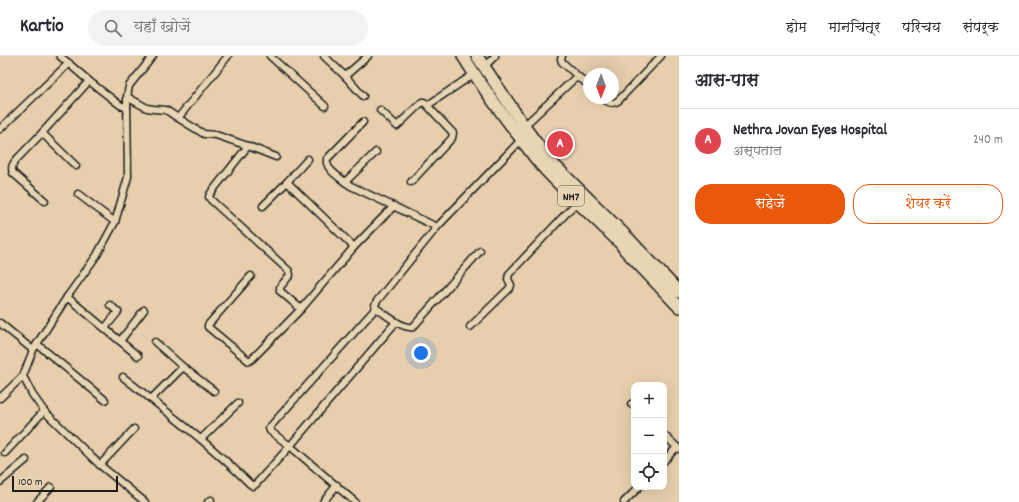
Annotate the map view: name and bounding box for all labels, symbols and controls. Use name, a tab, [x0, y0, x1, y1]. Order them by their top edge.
search box	[88, 10, 368, 46]
text: Kartio	[20, 14, 64, 41]
icon: search	[102, 17, 124, 39]
text: यहाँ खोजें	[134, 17, 190, 39]
text: होम	[786, 18, 807, 38]
text: मानचित्र	[829, 18, 880, 38]
text: परिचय	[902, 18, 941, 38]
text: संपर्क	[963, 18, 999, 38]
north arrow	[583, 68, 619, 104]
text: आस-पास	[695, 70, 759, 94]
text: Nethra Jovan Eyes Hospital	[733, 120, 887, 142]
pin: A	[547, 129, 573, 159]
text: A	[704, 131, 712, 150]
text: 240 m	[973, 131, 1003, 150]
text: अस्पताल	[733, 142, 782, 161]
button: सहेजें	[695, 184, 845, 224]
button: शेयर करें	[853, 184, 1003, 224]
road number: NH7	[558, 186, 584, 206]
your location	[411, 343, 431, 363]
map controls	[631, 382, 667, 490]
button: +	[631, 382, 667, 418]
button: −	[631, 418, 667, 454]
button: locate	[631, 454, 667, 490]
scale bar	[12, 474, 118, 493]
text: 100 m	[18, 475, 42, 491]

